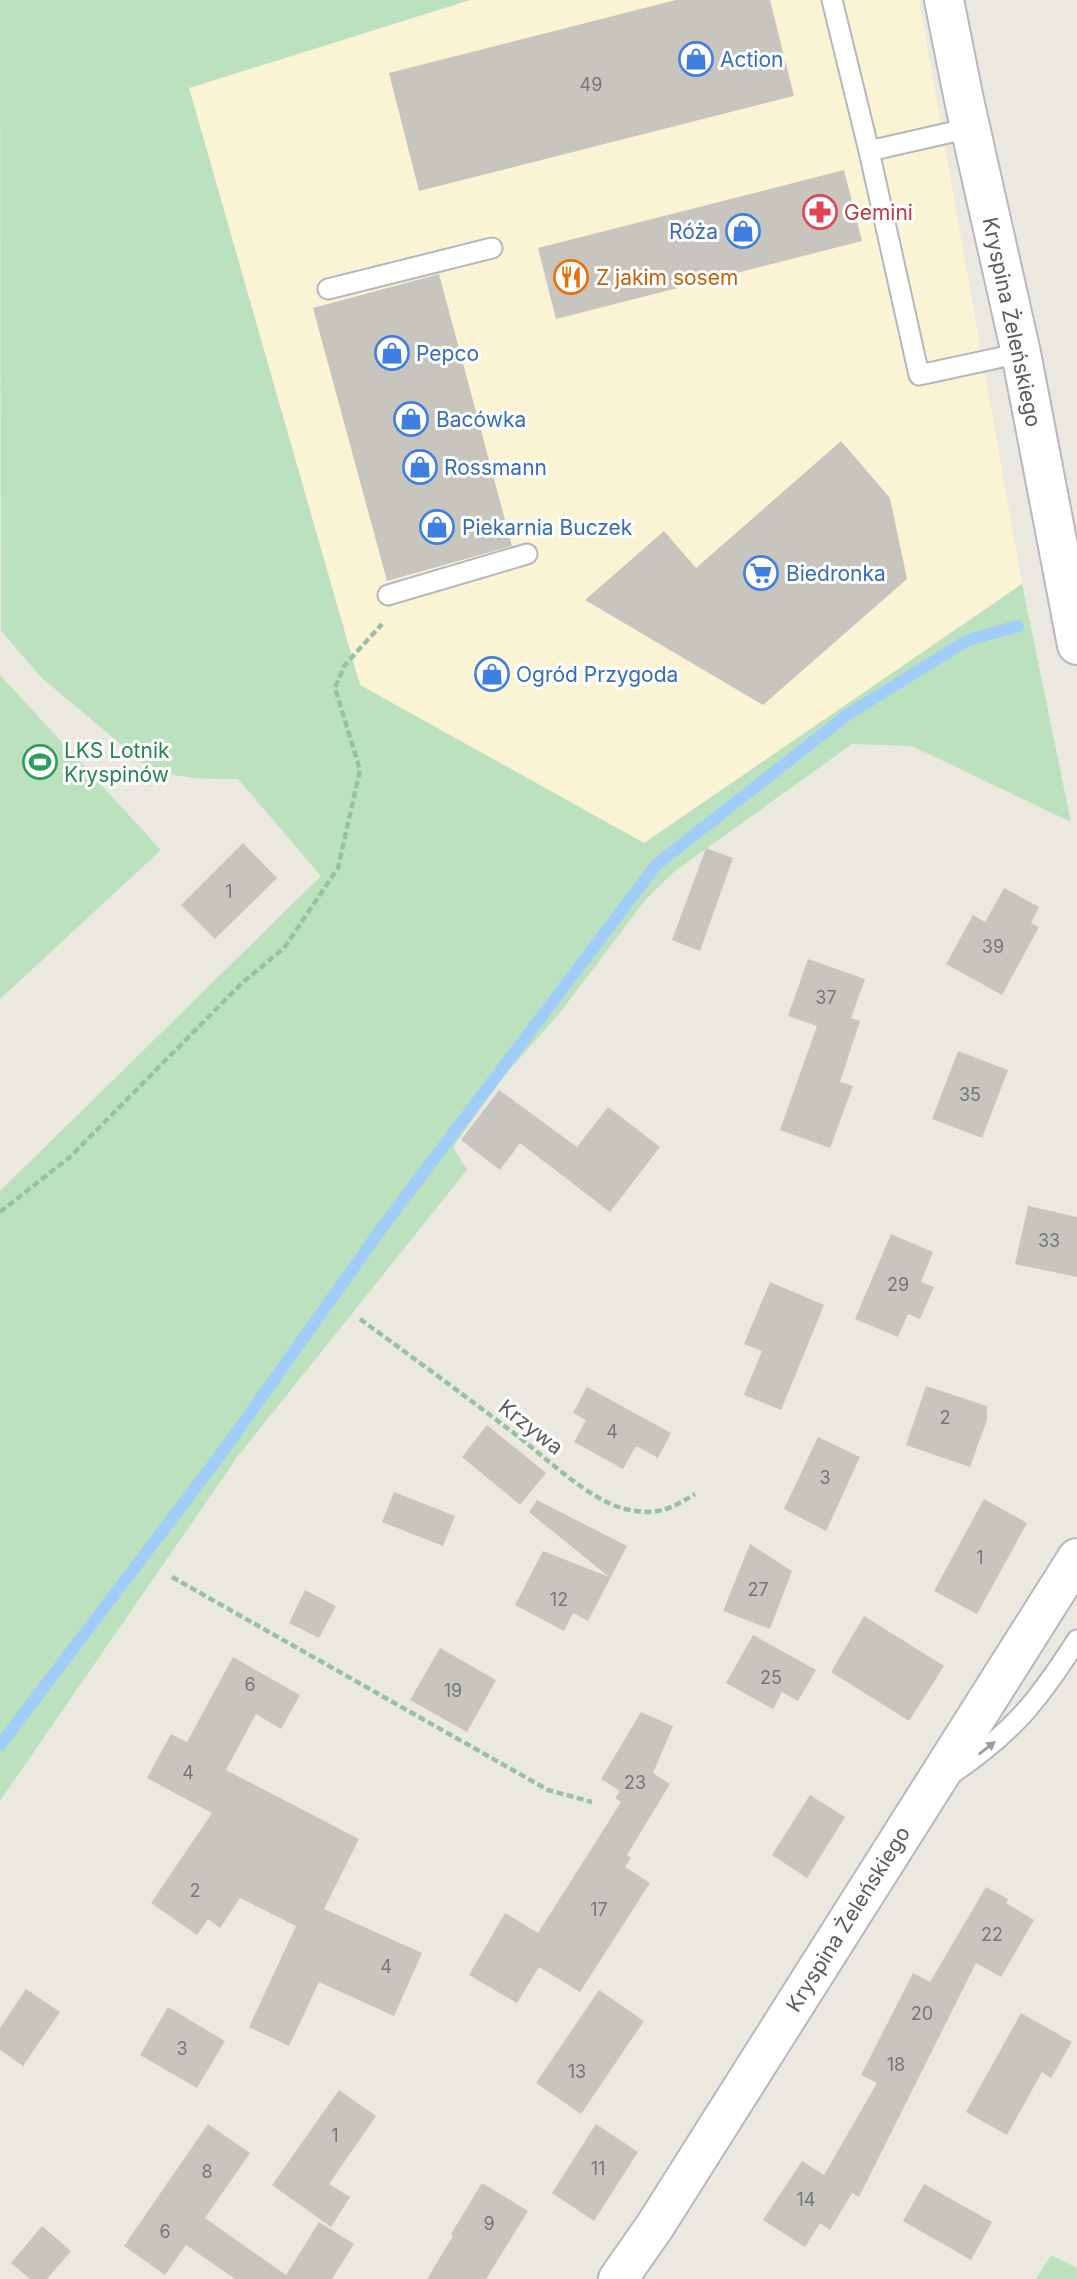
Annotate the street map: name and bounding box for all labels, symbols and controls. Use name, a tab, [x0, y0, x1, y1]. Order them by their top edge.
shop icon: Action	[677, 40, 715, 78]
place label: Action	[720, 47, 783, 72]
house number: 49	[580, 74, 602, 95]
pharmacy icon: Gemini	[801, 193, 839, 231]
place label: Gemini	[844, 200, 913, 225]
shop icon: Róża	[724, 212, 762, 250]
street label: Kryspina Żeleńskiego	[978, 215, 1047, 429]
place label: Róża	[669, 219, 718, 244]
restaurant icon: Z jakim sosem	[552, 258, 590, 296]
place label: Z jakim sosem	[596, 265, 738, 290]
shop icon: Pepco	[373, 334, 411, 372]
place label: Pepco	[416, 341, 479, 366]
shop icon: Bacówka	[392, 400, 430, 438]
place label: Bacówka	[436, 407, 526, 432]
shop icon: Rossmann	[401, 448, 439, 486]
place label: Rossmann	[444, 455, 547, 480]
shop icon: Piekarnia Buczek	[418, 508, 456, 546]
place label: Piekarnia Buczek	[462, 515, 633, 540]
supermarket icon: Biedronka	[742, 554, 780, 592]
place label: Biedronka	[786, 561, 886, 586]
shop icon: Ogród Przygoda	[473, 655, 511, 693]
place label: Ogród Przygoda	[516, 662, 678, 687]
place label: LKS Lotnik Kryspinów	[64, 738, 170, 787]
sports icon: LKS Lotnik Kryspinów	[21, 743, 59, 781]
house number: 1	[225, 881, 233, 902]
house number: 39	[982, 936, 1004, 957]
house number: 37	[815, 987, 837, 1008]
house number: 35	[959, 1084, 981, 1105]
house number: 33	[1038, 1230, 1060, 1251]
house number: 29	[887, 1274, 909, 1295]
street label: Krzywa	[494, 1394, 568, 1460]
house number: 2	[940, 1407, 950, 1428]
house number: 4	[606, 1421, 618, 1442]
house number: 3	[819, 1467, 831, 1488]
house number: 1	[976, 1547, 984, 1568]
house number: 27	[747, 1579, 769, 1600]
house number: 12	[550, 1589, 568, 1610]
house number: 25	[760, 1667, 782, 1688]
house number: 6	[244, 1674, 256, 1695]
house number: 19	[444, 1680, 462, 1701]
one-way arrow	[979, 1741, 996, 1756]
house number: 4	[182, 1762, 194, 1783]
house number: 23	[624, 1772, 646, 1793]
street label: Kryspina Żeleńskiego	[780, 1821, 915, 2016]
house number: 2	[190, 1880, 200, 1901]
house number: 17	[590, 1899, 608, 1920]
house number: 22	[981, 1924, 1003, 1945]
house number: 4	[380, 1956, 392, 1977]
house number: 20	[911, 2003, 933, 2024]
house number: 3	[176, 2038, 188, 2059]
house number: 18	[887, 2054, 905, 2075]
house number: 13	[568, 2061, 586, 2082]
house number: 1	[331, 2125, 339, 2146]
house number: 11	[591, 2158, 605, 2179]
house number: 8	[201, 2161, 213, 2182]
house number: 14	[797, 2189, 815, 2210]
house number: 9	[483, 2213, 495, 2234]
house number: 6	[159, 2221, 171, 2242]

